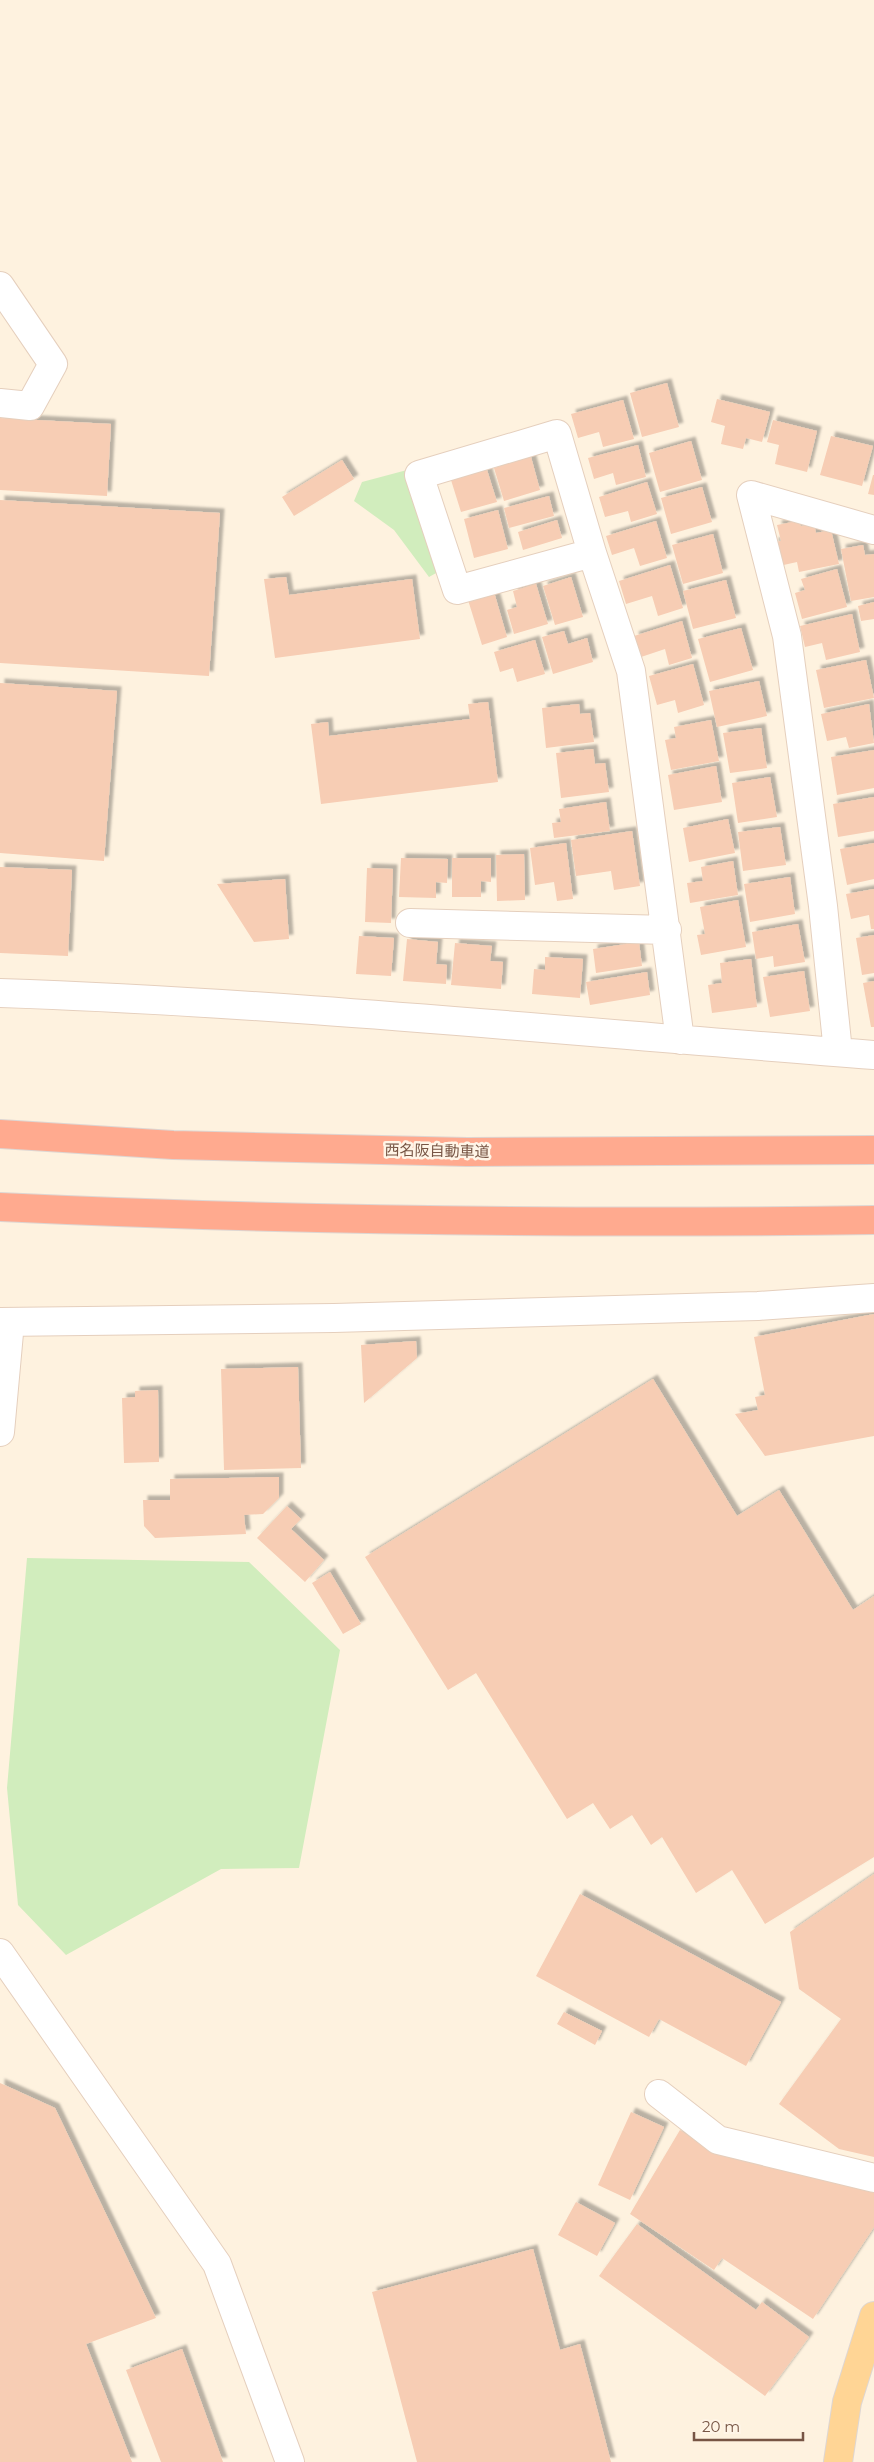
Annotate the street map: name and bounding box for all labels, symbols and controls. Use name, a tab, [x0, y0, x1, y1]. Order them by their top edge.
street label: 西名阪自動車道	[384, 1140, 490, 1161]
scale bar	[694, 2410, 803, 2442]
text: 20 m	[702, 2417, 740, 2436]

